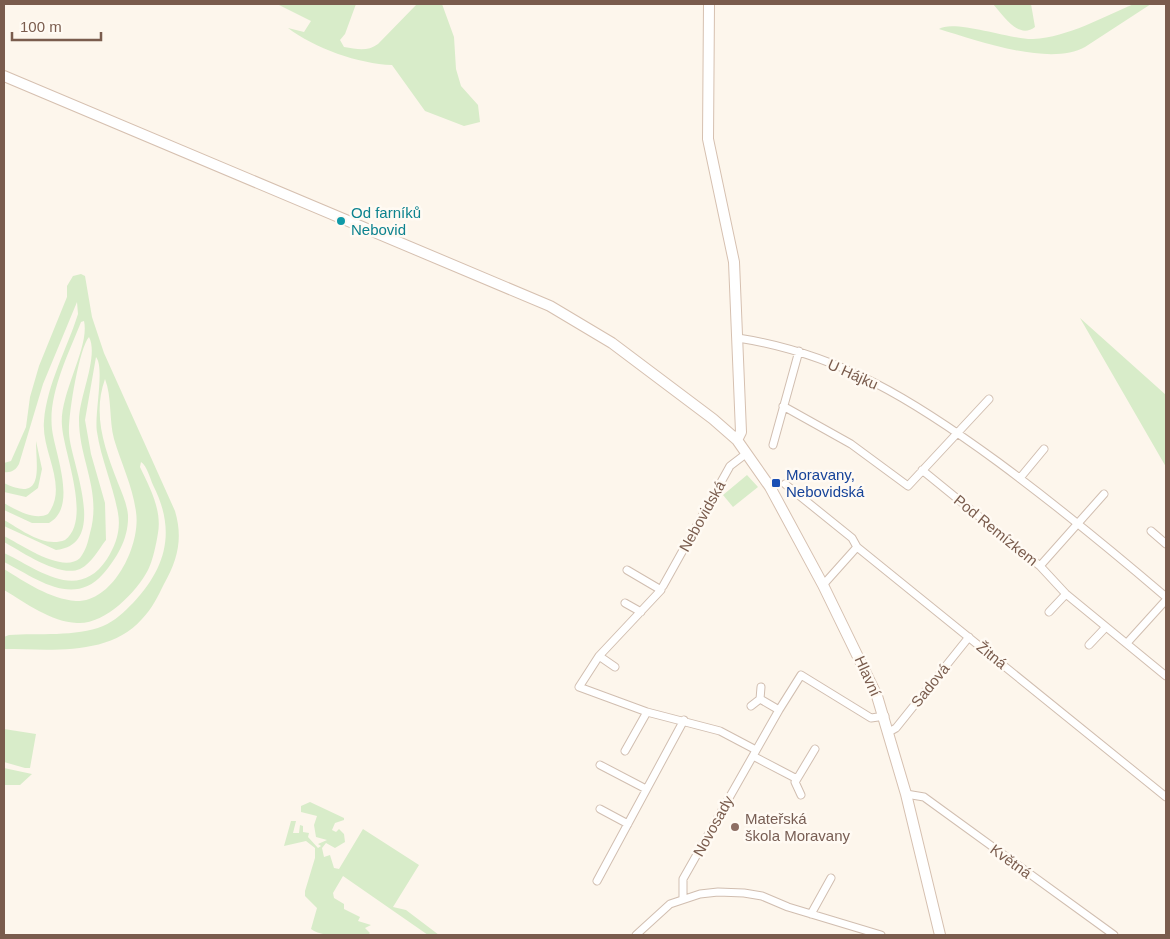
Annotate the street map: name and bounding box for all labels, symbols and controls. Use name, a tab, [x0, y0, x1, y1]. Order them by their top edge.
scale bar	[12, 10, 101, 42]
text: 100 m	[20, 18, 62, 35]
place label: Od farníků Nebovid	[351, 204, 421, 238]
marker: Od farníků Nebovid	[335, 215, 347, 227]
street label: U Hájku	[825, 355, 881, 393]
place label: Moravany, Nebovidská	[786, 466, 865, 500]
street label: Nebovidská	[676, 477, 729, 554]
marker: Moravany, Nebovidská	[770, 477, 782, 489]
street label: Pod Remízkem	[951, 491, 1041, 569]
street label: Žitná	[974, 638, 1011, 673]
street label: Hlavní	[852, 653, 885, 700]
street label: Sadová	[907, 659, 953, 710]
street label: Novosady	[689, 792, 737, 859]
place label: Mateřská škola Moravany	[745, 810, 851, 844]
marker: Mateřská škola Moravany	[729, 821, 741, 833]
street label: Květná	[987, 840, 1035, 882]

